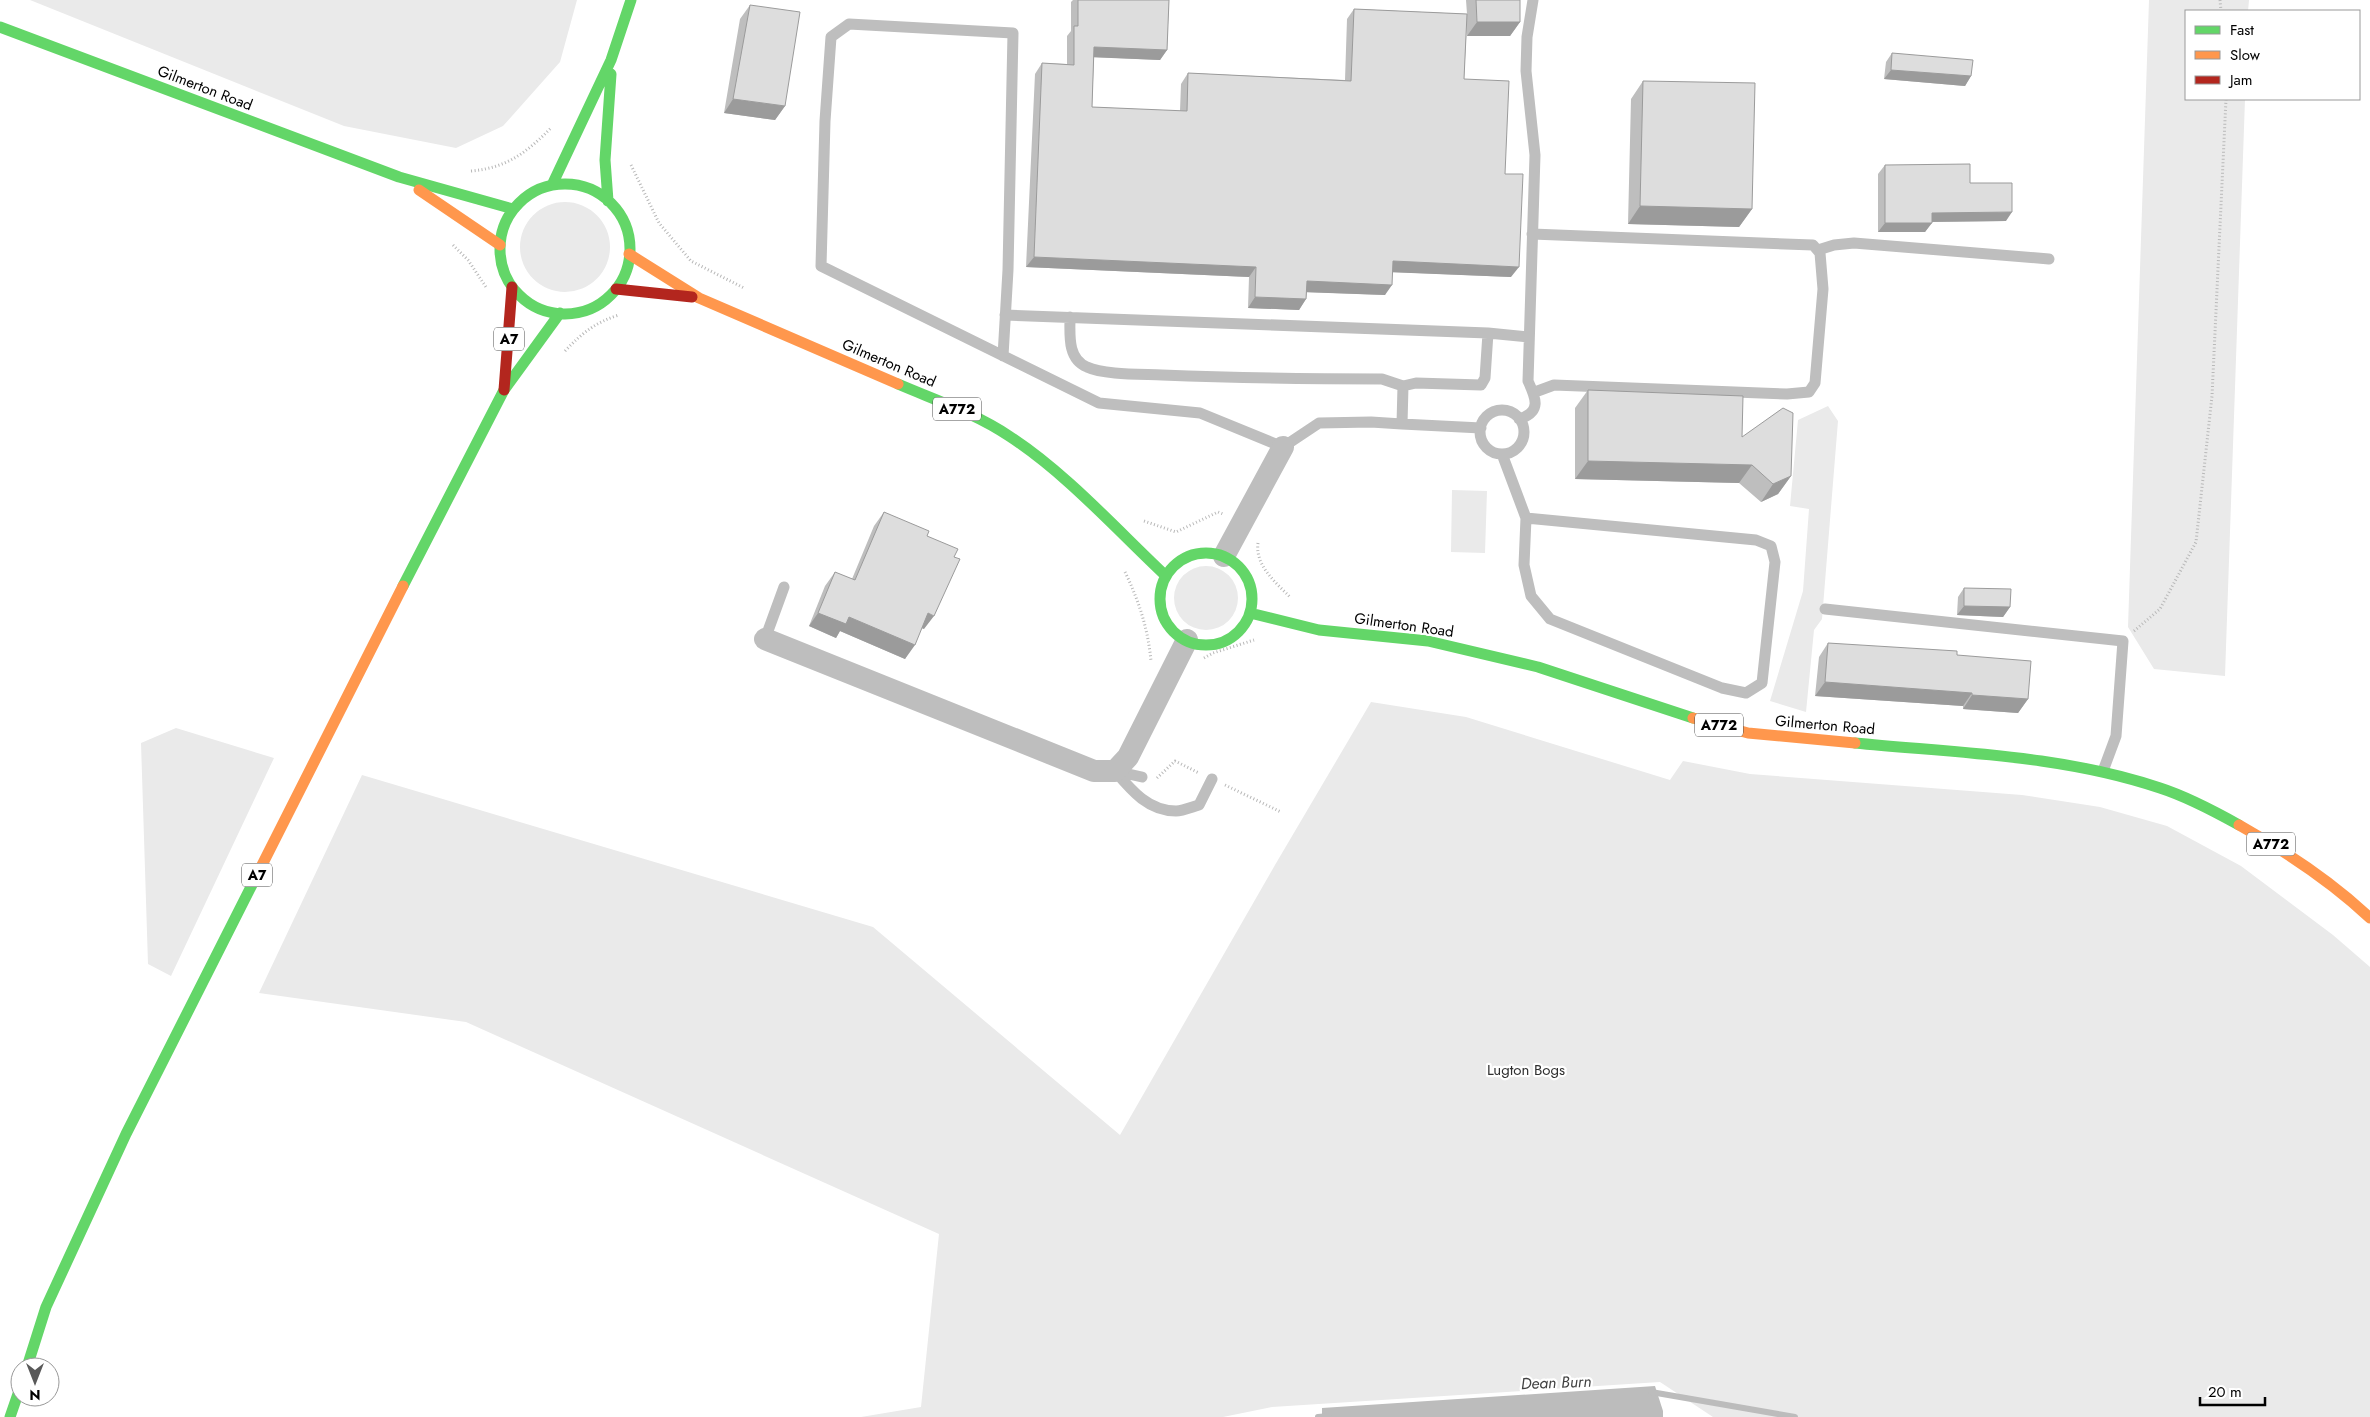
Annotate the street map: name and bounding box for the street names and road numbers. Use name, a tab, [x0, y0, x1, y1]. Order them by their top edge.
street label: Gilmerton Road	[154, 60, 256, 116]
road number: A7	[494, 328, 524, 350]
street label: Gilmerton Road	[839, 333, 939, 393]
road number: A772	[933, 398, 981, 420]
street label: Gilmerton Road	[1353, 607, 1455, 643]
street label: Gilmerton Road	[1774, 710, 1876, 740]
road number: A772	[1695, 714, 1743, 736]
road number: A772	[2247, 832, 2295, 856]
road number: A7	[242, 864, 272, 886]

